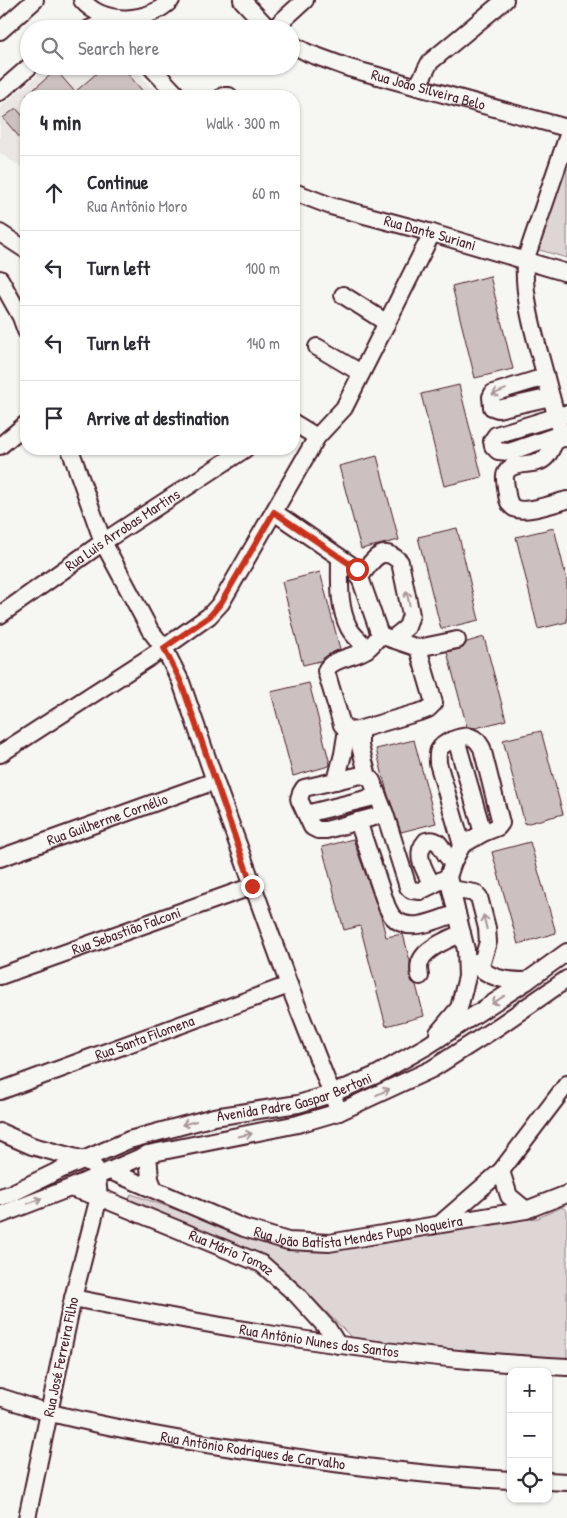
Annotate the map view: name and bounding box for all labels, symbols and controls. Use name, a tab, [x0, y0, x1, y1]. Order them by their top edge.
search box	[20, 20, 300, 75]
icon: search	[38, 34, 66, 62]
text: Search here	[78, 35, 159, 61]
street label: Rua João Silveira Belo	[369, 64, 488, 115]
text: 4 min	[40, 108, 81, 137]
text: Walk · 300 m	[206, 112, 280, 134]
text: Continue	[87, 169, 148, 195]
icon: ahead	[40, 179, 68, 207]
text: 60 m	[252, 182, 280, 204]
text: Rua Antônio Moro	[87, 195, 187, 217]
street label: Rua Dante Suriani	[382, 210, 479, 255]
icon: left	[40, 254, 68, 282]
text: Turn left	[87, 255, 150, 281]
text: 100 m	[245, 257, 280, 279]
icon: left	[40, 329, 68, 357]
text: Turn left	[87, 330, 150, 356]
text: 140 m	[246, 332, 280, 354]
one-way arrow	[492, 388, 507, 397]
icon: arrive	[40, 404, 68, 432]
text: Arrive at destination	[87, 405, 229, 431]
street label: Rua Luis Arrobas Martins	[60, 483, 184, 576]
route start	[346, 558, 369, 581]
one-way arrow	[402, 591, 412, 607]
street label: Rua Guilherme Cornélio	[44, 788, 170, 850]
route end	[241, 875, 264, 898]
street label: Rua Sebastião Falconi	[69, 902, 183, 960]
one-way arrow	[480, 914, 489, 930]
one-way arrow	[491, 995, 505, 1005]
street label: Rua Santa Filomena	[92, 1010, 197, 1065]
street label: Avenida Padre Gaspar Bertoni	[215, 1067, 375, 1126]
one-way arrow	[375, 1086, 390, 1096]
one-way arrow	[182, 1119, 198, 1129]
one-way arrow	[236, 1129, 252, 1139]
one-way arrow	[27, 1196, 42, 1206]
street label: Rua João Batista Mendes Pupo Nogueira	[251, 1210, 464, 1253]
street label: Rua Mário Tomaz	[186, 1224, 279, 1281]
street label: Rua José Ferreira Filho	[38, 1295, 83, 1419]
street label: Rua Antônio Nunes dos Santos	[238, 1318, 400, 1363]
map controls	[507, 1368, 552, 1503]
button: +	[507, 1368, 552, 1413]
button: −	[507, 1413, 552, 1458]
street label: Rua Antônio Rodrigues de Carvalho	[159, 1425, 347, 1474]
button: locate	[507, 1458, 552, 1503]

